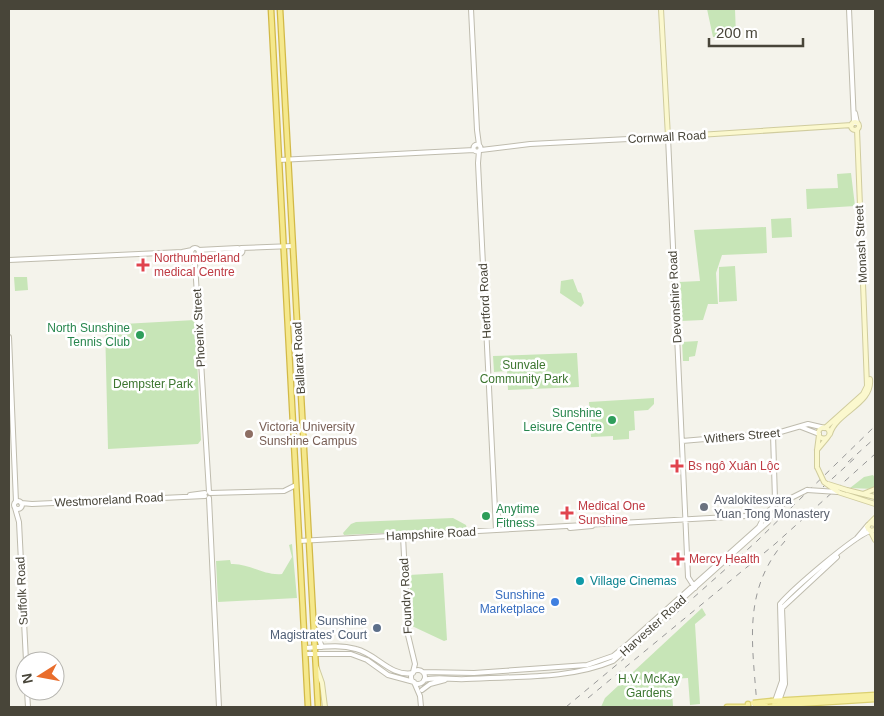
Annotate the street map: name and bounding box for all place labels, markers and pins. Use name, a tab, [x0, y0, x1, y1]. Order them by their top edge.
place label: Northumberland medical Centre	[154, 251, 240, 279]
marker: Northumberland medical Centre	[136, 258, 150, 272]
place label: North Sunshine Tennis Club	[47, 321, 130, 349]
marker: North Sunshine Tennis Club	[134, 329, 146, 341]
place label: Sunshine Leisure Centre	[523, 406, 602, 434]
marker: Sunshine Leisure Centre	[606, 414, 618, 426]
place label: Victoria University Sunshine Campus	[259, 420, 357, 448]
marker: Victoria University Sunshine Campus	[243, 428, 255, 440]
marker: Bs ngô Xuân Lộc	[670, 459, 684, 473]
place label: Bs ngô Xuân Lộc	[688, 459, 779, 473]
place label: Avalokitesvara Yuan Tong Monastery	[714, 493, 830, 521]
place label: Medical One Sunshine	[578, 499, 646, 527]
marker: Avalokitesvara Yuan Tong Monastery	[698, 501, 710, 513]
place label: Anytime Fitness	[496, 502, 540, 530]
marker: Medical One Sunshine	[560, 506, 574, 520]
marker: Anytime Fitness	[480, 510, 492, 522]
marker: Mercy Health	[671, 552, 685, 566]
place label: Mercy Health	[689, 552, 760, 566]
place label: Village Cinemas	[590, 574, 677, 588]
marker: Village Cinemas	[574, 575, 586, 587]
place label: Sunshine Marketplace	[480, 588, 545, 616]
marker: Sunshine Marketplace	[549, 596, 561, 608]
place label: Sunshine Magistrates' Court	[270, 614, 368, 642]
marker: Sunshine Magistrates' Court	[371, 622, 383, 634]

